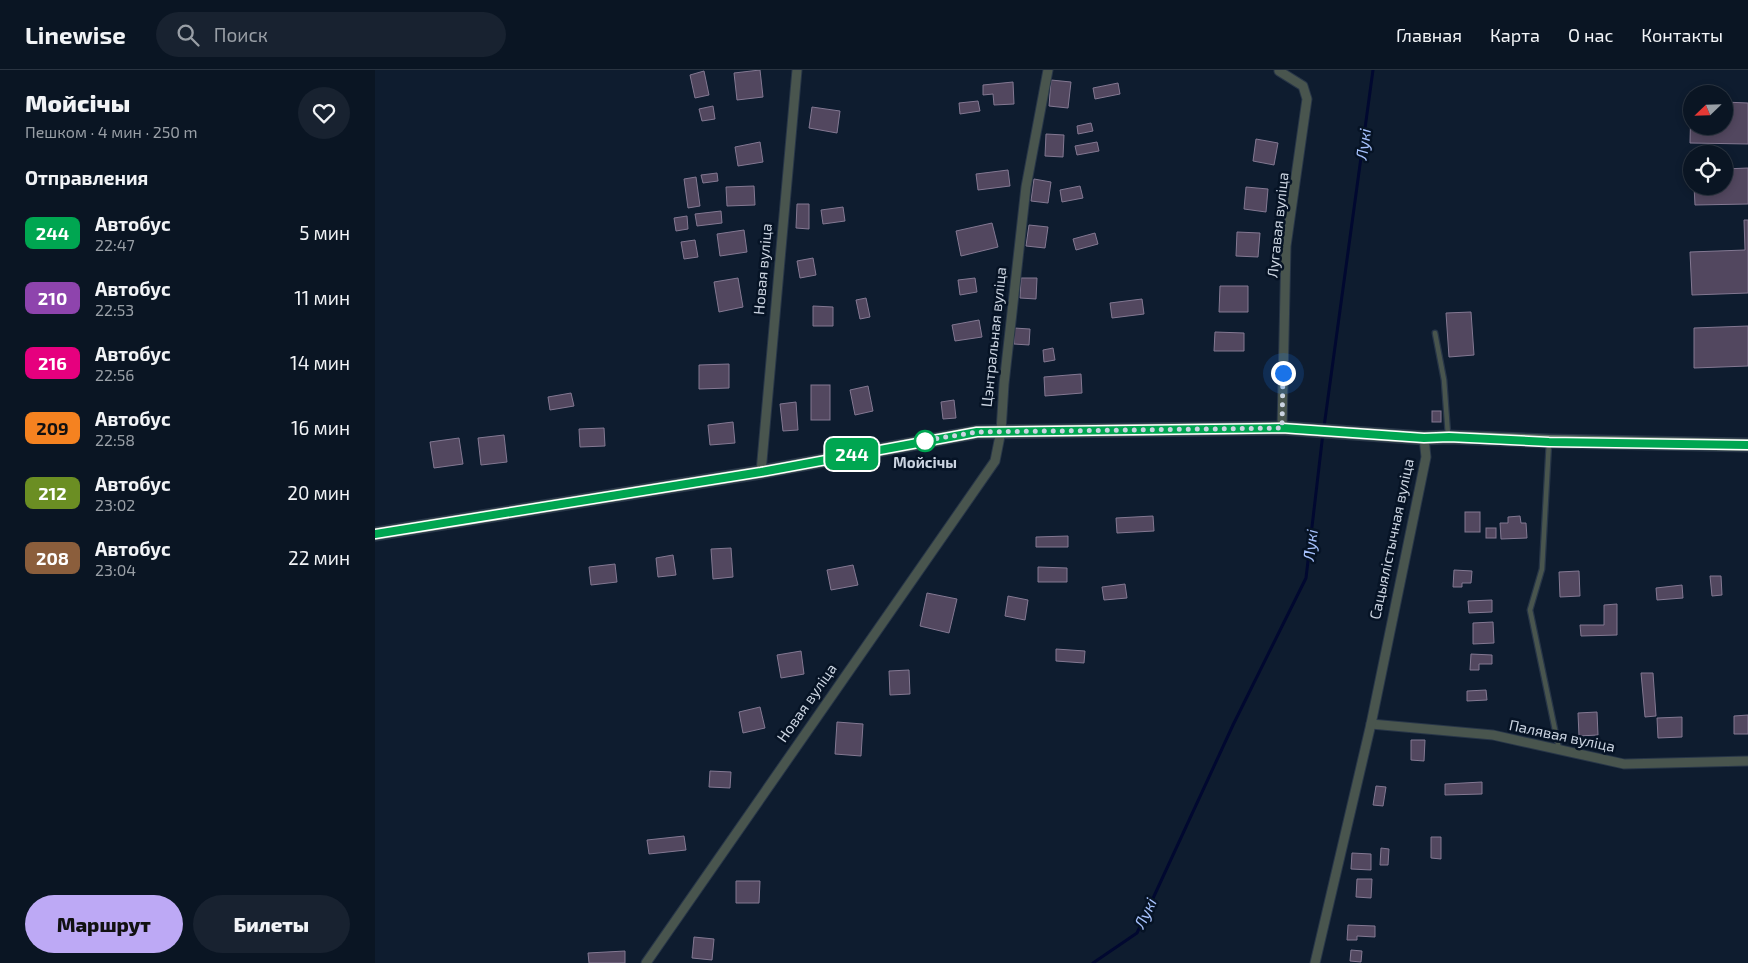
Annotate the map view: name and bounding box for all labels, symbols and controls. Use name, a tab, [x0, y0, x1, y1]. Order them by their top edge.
search box	[156, 12, 506, 57]
text: Linewise	[25, 20, 126, 49]
icon: search	[174, 21, 202, 49]
text: Поиск	[214, 23, 268, 46]
text: Главная	[1396, 24, 1462, 46]
text: Карта	[1490, 24, 1540, 46]
text: О нас	[1568, 24, 1613, 46]
text: Контакты	[1641, 24, 1723, 46]
north arrow	[1683, 85, 1733, 135]
map controls	[1683, 85, 1733, 195]
button: heart	[298, 87, 350, 139]
text: Мойсічы	[25, 88, 130, 117]
text: Пешком · 4 мин · 250 m	[25, 122, 198, 141]
water label: Лукі	[1351, 127, 1374, 162]
button: locate	[1683, 145, 1733, 195]
text: Отправления	[25, 166, 148, 189]
street label: Лугавая вуліца	[1263, 171, 1292, 279]
text: Автобус	[95, 212, 171, 235]
text: 5 мин	[299, 221, 350, 244]
text: 244	[36, 222, 69, 244]
street label: Новая вуліца	[749, 222, 776, 315]
text: 22:47	[95, 235, 135, 254]
street label: Цэнтральная вуліца	[977, 266, 1010, 408]
text: Автобус	[95, 277, 171, 300]
text: 11 мин	[294, 286, 350, 309]
text: 210	[38, 287, 67, 309]
text: 22:53	[95, 300, 134, 319]
text: Автобус	[95, 342, 171, 365]
text: 14 мин	[290, 351, 350, 374]
text: 216	[38, 352, 67, 374]
your location	[1271, 361, 1296, 386]
text: 22:56	[95, 365, 135, 384]
text: Автобус	[95, 407, 171, 430]
text: 16 мин	[291, 416, 350, 439]
text: 209	[36, 417, 69, 439]
text: 22:58	[95, 430, 135, 449]
marker: Мойсічы	[914, 430, 936, 452]
line badge: 244	[823, 438, 881, 470]
text: 244	[835, 443, 869, 465]
place label: Мойсічы	[893, 453, 957, 471]
street label: Сацыялістычная вуліца	[1365, 457, 1418, 621]
text: Автобус	[95, 472, 171, 495]
text: 20 мин	[287, 481, 350, 504]
text: 212	[38, 482, 67, 504]
text: 23:02	[95, 495, 135, 514]
water label: Лукі	[1298, 528, 1321, 563]
text: Автобус	[95, 537, 171, 560]
text: 22 мин	[288, 546, 350, 569]
text: 208	[36, 547, 69, 569]
text: 23:04	[95, 560, 136, 579]
street label: Новая вуліца	[772, 660, 841, 746]
street label: Палявая вуліца	[1507, 715, 1617, 756]
water label: Лукі	[1129, 894, 1160, 932]
button: Маршрут	[25, 895, 183, 953]
button: Билеты	[193, 895, 350, 953]

